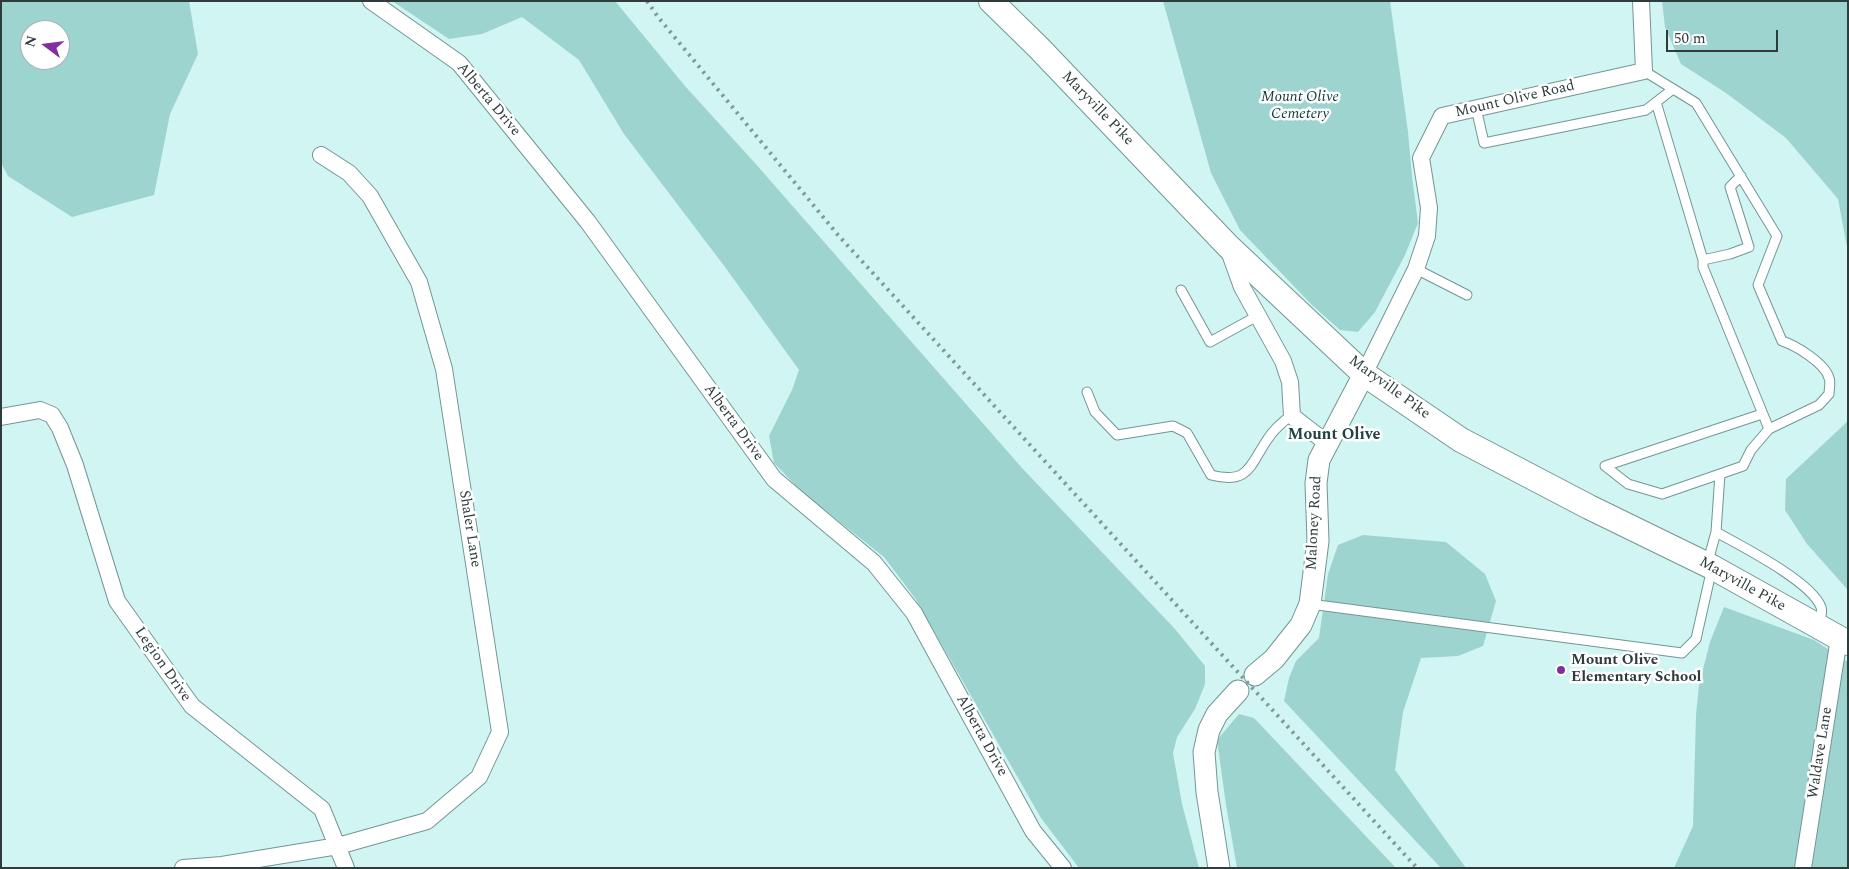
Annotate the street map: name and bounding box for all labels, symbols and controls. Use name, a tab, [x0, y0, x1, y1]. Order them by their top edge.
north arrow	[20, 20, 70, 70]
scale bar	[1669, 20, 1782, 52]
text: 50 m	[1674, 27, 1706, 50]
text: N	[19, 33, 43, 49]
street label: Alberta Drive	[452, 60, 524, 140]
street label: Maryville Pike	[1057, 68, 1137, 150]
street label: Mount Olive Road	[1454, 78, 1576, 122]
park label: Mount Olive Cemetery	[1261, 89, 1339, 124]
street label: Maryville Pike	[1345, 352, 1433, 424]
street label: Alberta Drive	[699, 381, 767, 465]
district label: Mount Olive	[1288, 426, 1380, 446]
street label: Maloney Road	[1304, 475, 1326, 571]
street label: Shaler Lane	[454, 489, 484, 569]
street label: Maryville Pike	[1696, 554, 1788, 616]
street label: Legion Drive	[130, 624, 194, 706]
place label: Mount Olive Elementary School	[1571, 652, 1701, 687]
marker: Mount Olive Elementary School	[1555, 664, 1567, 676]
street label: Alberta Drive	[951, 692, 1011, 780]
street label: Waldave Lane	[1805, 706, 1837, 800]

